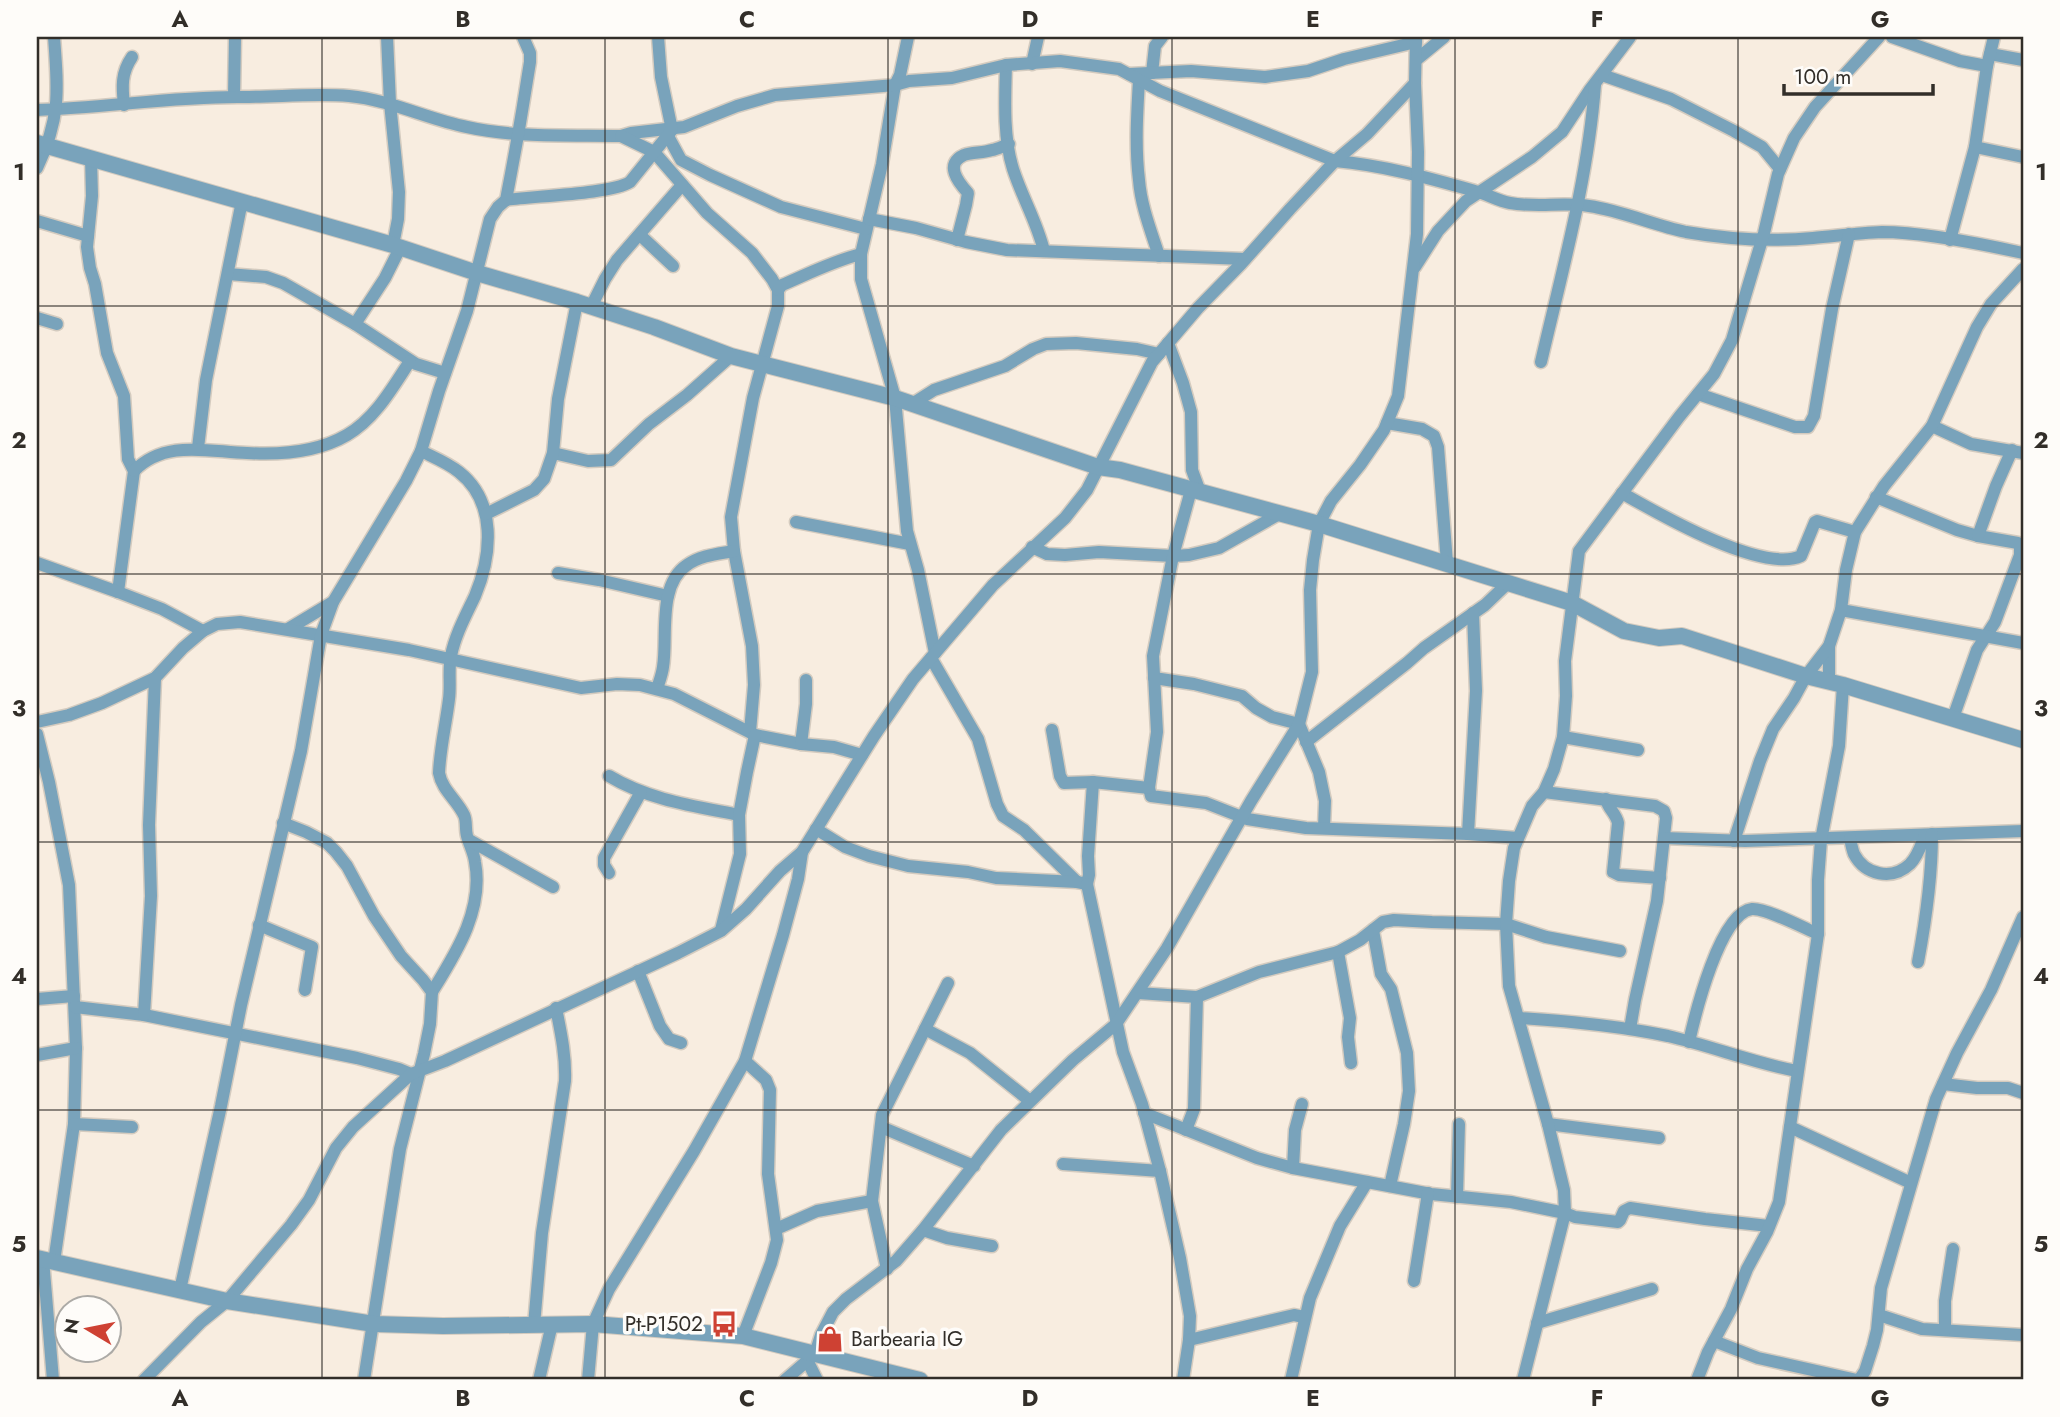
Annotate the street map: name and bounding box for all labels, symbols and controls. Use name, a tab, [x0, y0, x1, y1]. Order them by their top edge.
text: A	[171, 2, 189, 36]
text: B	[455, 2, 471, 36]
text: C	[739, 2, 755, 36]
text: D	[1022, 2, 1039, 36]
text: E	[1306, 2, 1320, 36]
text: F	[1591, 2, 1603, 36]
text: G	[1871, 2, 1889, 36]
scale bar	[1784, 52, 1932, 96]
text: 100 m	[1794, 62, 1851, 92]
text: 1	[13, 155, 25, 189]
text: 1	[2035, 155, 2047, 189]
text: 2	[11, 423, 27, 457]
text: 2	[2033, 423, 2049, 457]
text: 3	[12, 691, 26, 725]
text: 3	[2034, 691, 2048, 725]
text: 4	[11, 959, 27, 993]
text: 4	[2033, 959, 2049, 993]
text: 5	[12, 1227, 26, 1261]
text: 5	[2034, 1227, 2048, 1261]
north arrow	[52, 1294, 122, 1364]
place label: Pt-P1502	[625, 1309, 703, 1339]
bus stop icon: Pt-P1502	[709, 1309, 739, 1339]
text: N	[57, 1316, 86, 1336]
shop icon: Barbearia IG	[815, 1324, 845, 1354]
place label: Barbearia IG	[851, 1324, 963, 1354]
text: A	[171, 1381, 189, 1415]
text: B	[455, 1381, 471, 1415]
text: C	[739, 1381, 755, 1415]
text: D	[1022, 1381, 1039, 1415]
text: E	[1306, 1381, 1320, 1415]
text: F	[1591, 1381, 1603, 1415]
text: G	[1871, 1381, 1889, 1415]

